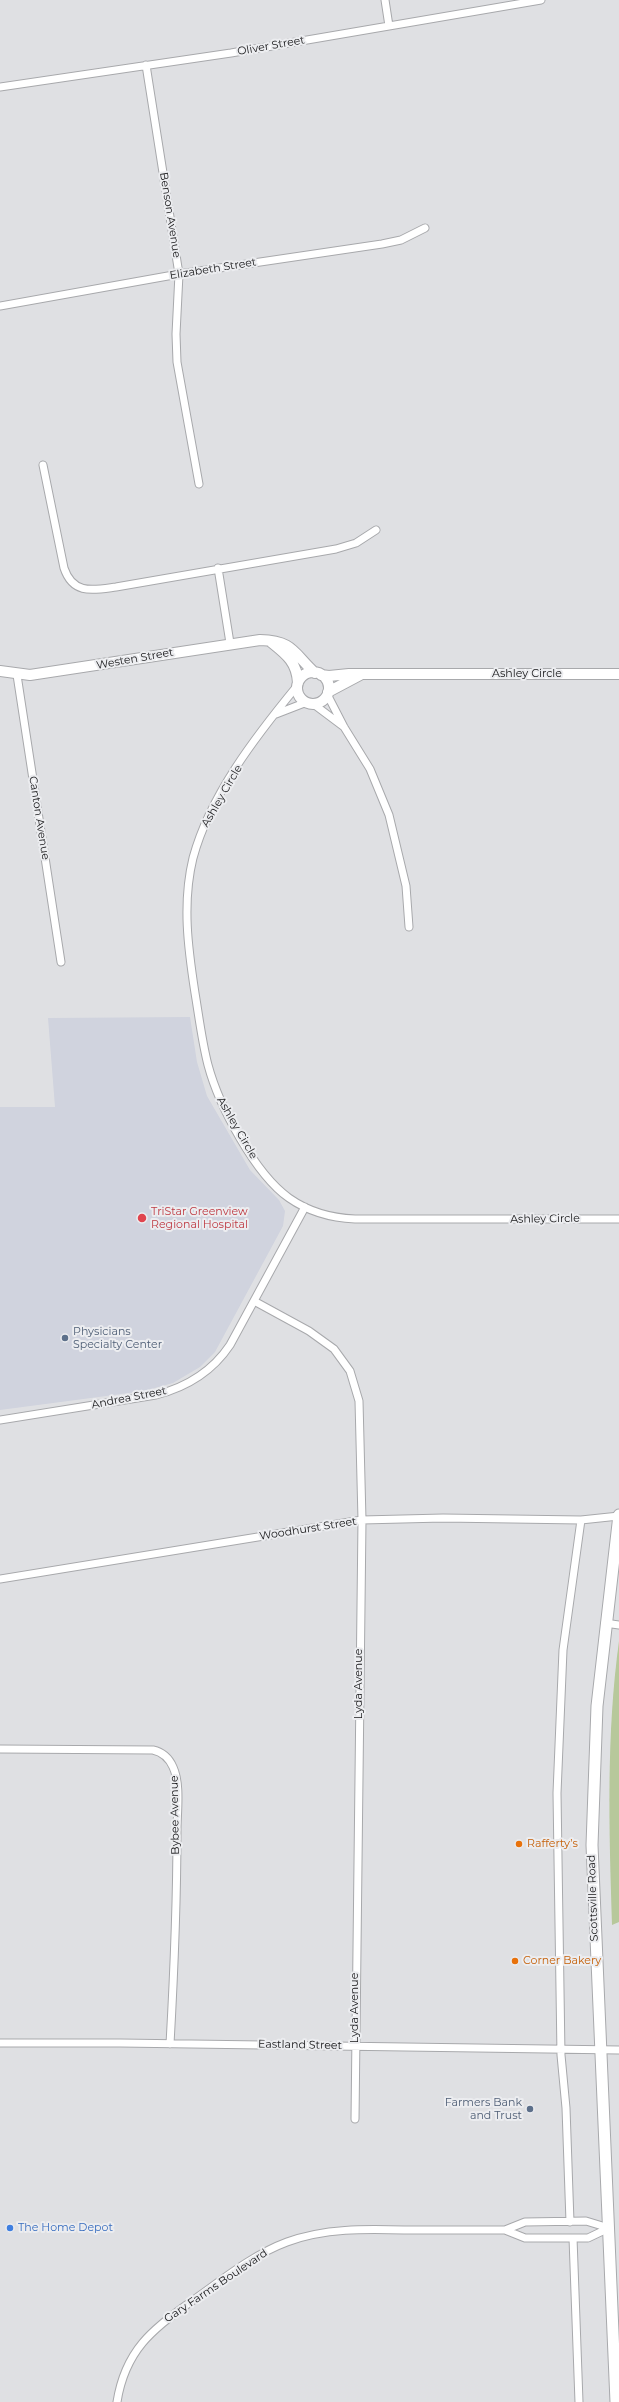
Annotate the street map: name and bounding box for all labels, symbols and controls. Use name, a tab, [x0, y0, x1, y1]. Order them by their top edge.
street label: Oliver Street	[236, 34, 306, 58]
street label: Benson Avenue	[157, 171, 183, 259]
street label: Elizabeth Street	[169, 256, 257, 282]
street label: Westen Street	[95, 646, 175, 672]
street label: Ashley Circle	[492, 667, 562, 681]
street label: Ashley Circle	[199, 762, 245, 830]
street label: Canton Avenue	[26, 775, 52, 861]
street label: Ashley Circle	[214, 1094, 260, 1162]
place label: TriStar Greenview Regional Hospital	[151, 1205, 248, 1231]
marker: TriStar Greenview Regional Hospital	[136, 1212, 148, 1224]
street label: Ashley Circle	[510, 1212, 580, 1226]
place label: Physicians Specialty Center	[73, 1325, 162, 1351]
marker: Physicians Specialty Center	[60, 1333, 70, 1343]
street label: Andrea Street	[90, 1384, 168, 1412]
street label: Woodhurst Street	[259, 1515, 357, 1543]
street label: Lyda Avenue	[352, 1649, 366, 1719]
street label: Bybee Avenue	[168, 1775, 182, 1855]
place label: Rafferty’s	[527, 1837, 578, 1851]
marker: Rafferty’s	[514, 1839, 524, 1849]
street label: Scottsville Road	[585, 1854, 601, 1942]
place label: Corner Bakery	[523, 1954, 601, 1968]
marker: Corner Bakery	[510, 1956, 520, 1966]
street label: Lyda Avenue	[348, 1973, 362, 2043]
street label: Eastland Street	[258, 2038, 342, 2052]
place label: Farmers Bank and Trust	[445, 2096, 522, 2122]
marker: Farmers Bank and Trust	[525, 2104, 535, 2114]
place label: The Home Depot	[18, 2221, 113, 2235]
marker: The Home Depot	[5, 2223, 15, 2233]
street label: Gary Farms Boulevard	[162, 2247, 270, 2325]

